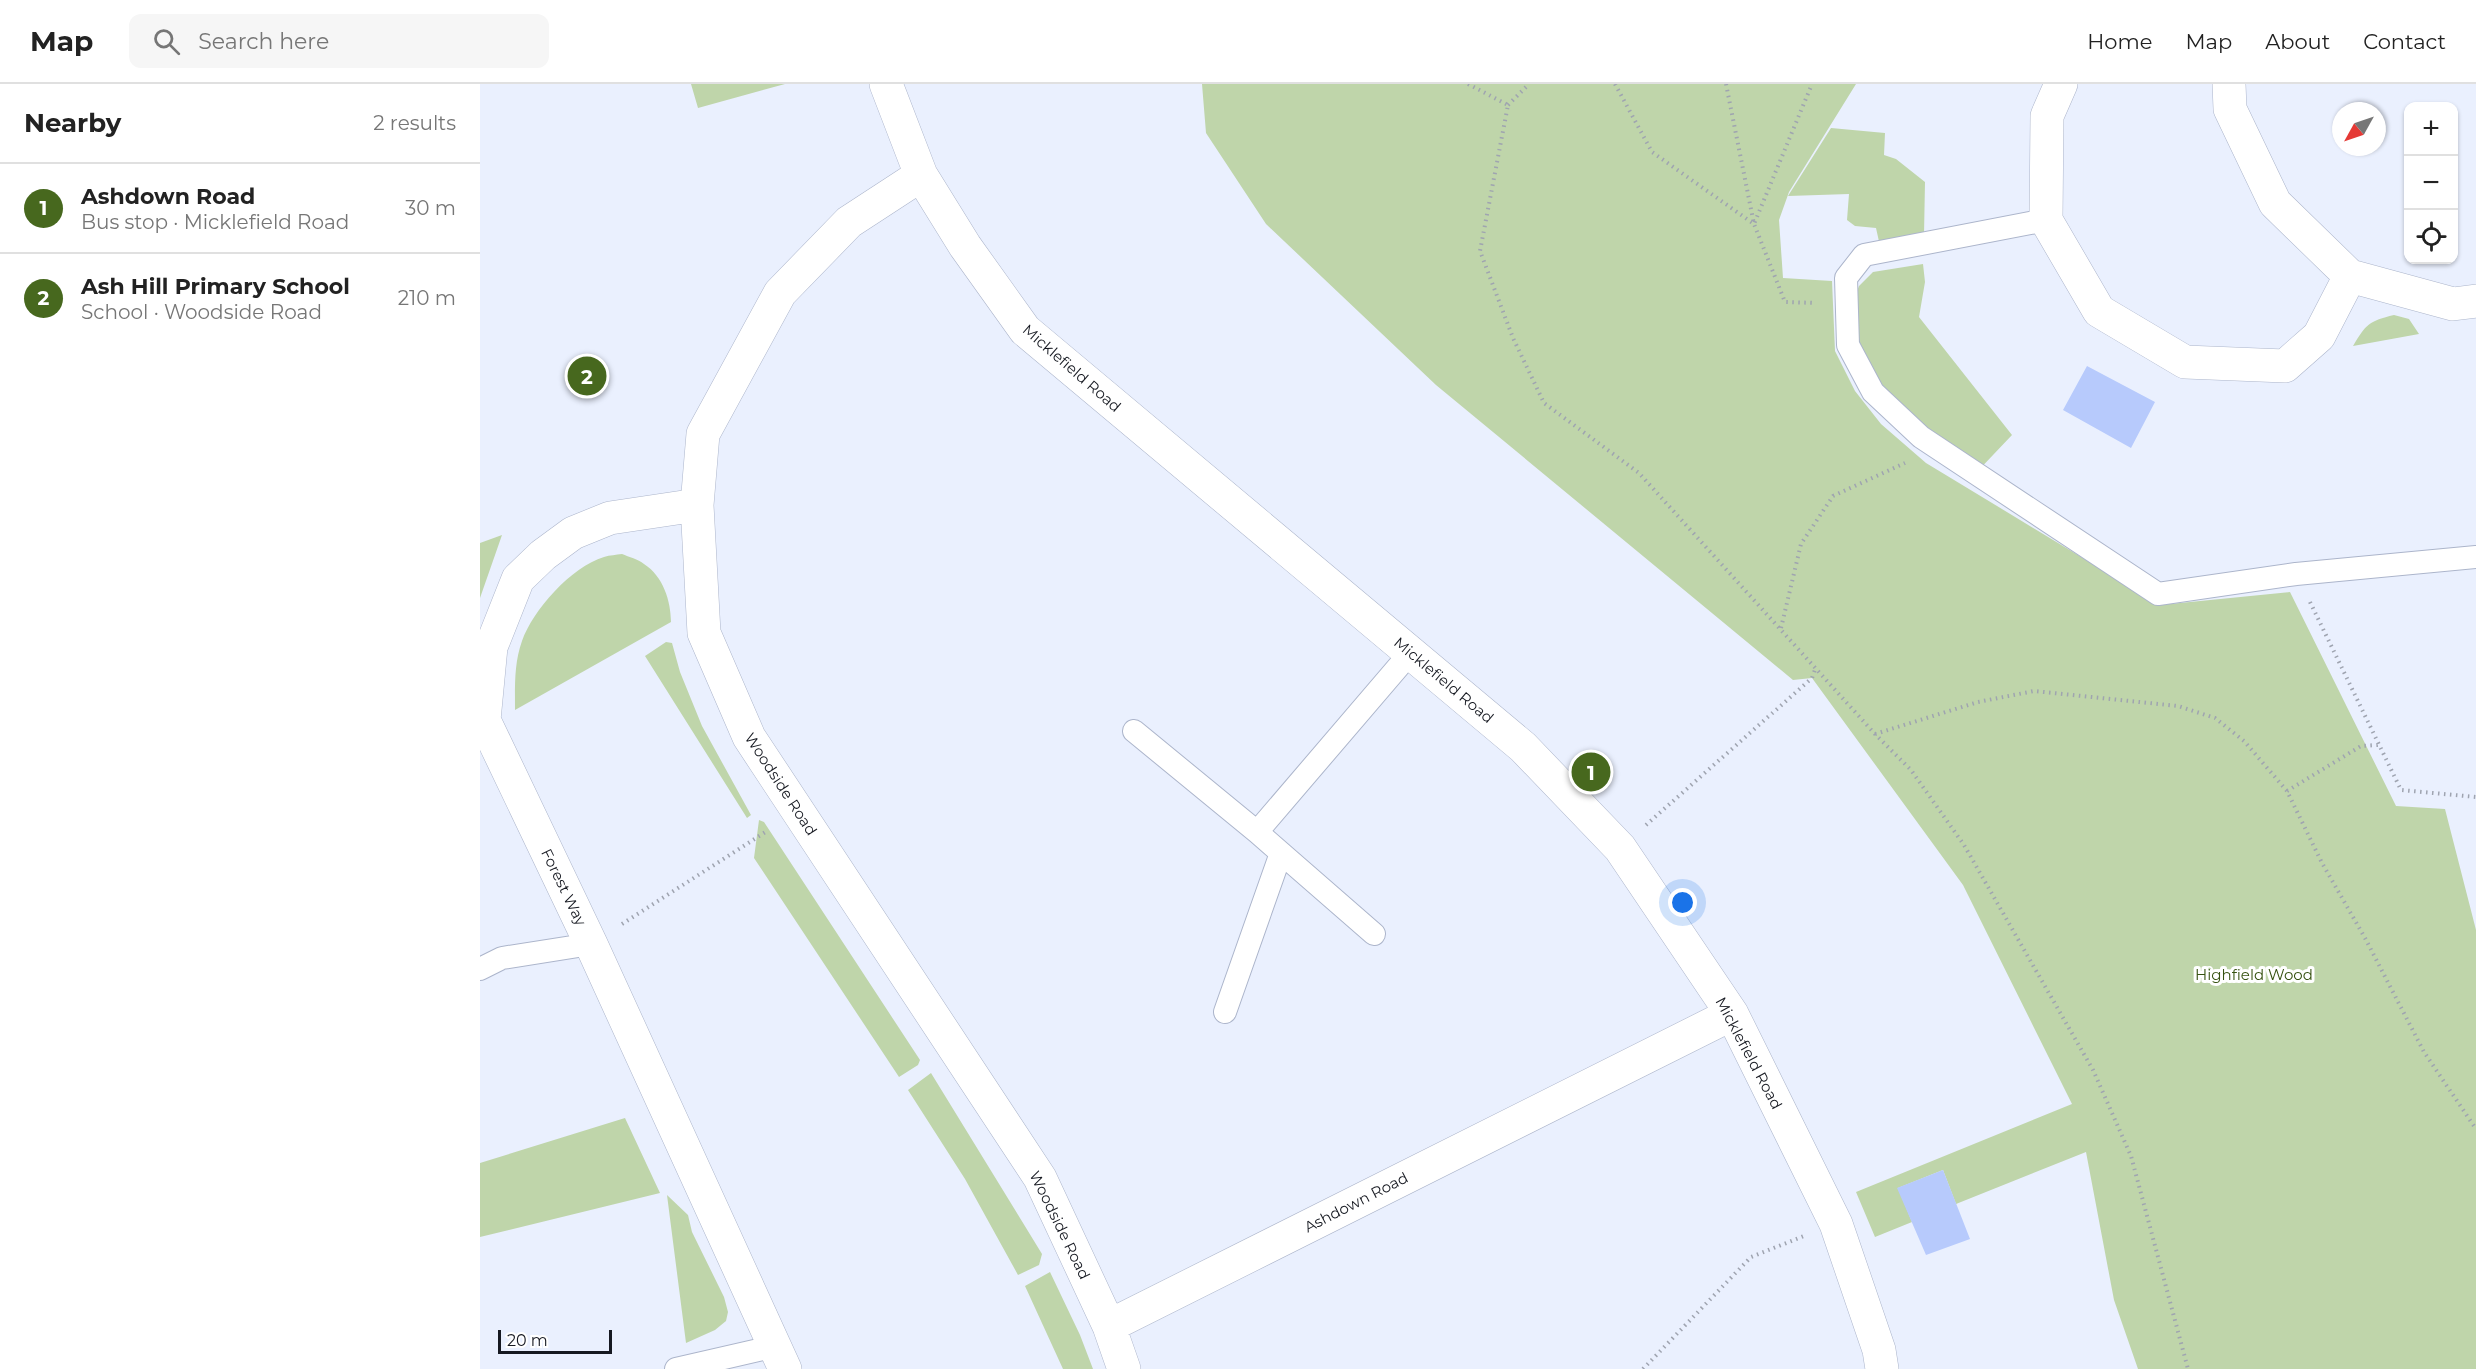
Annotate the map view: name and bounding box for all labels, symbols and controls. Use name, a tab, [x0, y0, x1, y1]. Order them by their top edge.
search box	[129, 14, 549, 68]
text: Map	[30, 24, 93, 58]
icon: search	[150, 25, 183, 58]
text: Search here	[198, 28, 329, 55]
text: Home	[2087, 29, 2152, 54]
text: Map	[2185, 29, 2232, 54]
text: About	[2265, 29, 2330, 54]
text: Contact	[2363, 29, 2446, 54]
north arrow	[2332, 102, 2386, 156]
map controls	[2404, 102, 2458, 264]
button: +	[2404, 102, 2458, 156]
text: Nearby	[24, 107, 121, 139]
text: 2 results	[373, 111, 456, 135]
button: −	[2404, 156, 2458, 210]
text: Ashdown Road	[81, 183, 255, 210]
text: 1	[40, 196, 47, 220]
text: 30 m	[405, 196, 456, 220]
text: Bus stop · Micklefield Road	[81, 210, 349, 234]
button: locate	[2404, 210, 2458, 264]
text: Ash Hill Primary School	[81, 273, 350, 300]
text: 2	[38, 286, 49, 310]
text: 210 m	[398, 286, 456, 310]
text: School · Woodside Road	[81, 300, 322, 324]
street label: Micklefield Road	[1019, 320, 1125, 416]
pin: 2	[568, 354, 606, 398]
street label: Micklefield Road	[1390, 633, 1498, 727]
street label: Woodside Road	[741, 729, 821, 839]
pin: 1	[1572, 750, 1610, 794]
street label: Forest Way	[537, 845, 591, 929]
your location	[1668, 888, 1697, 917]
park label: Highfield Wood	[2195, 965, 2313, 984]
street label: Micklefield Road	[1711, 994, 1787, 1112]
street label: Woodside Road	[1025, 1168, 1095, 1282]
street label: Ashdown Road	[1301, 1168, 1411, 1236]
scale bar	[498, 1327, 612, 1354]
text: 20 m	[507, 1331, 548, 1350]

